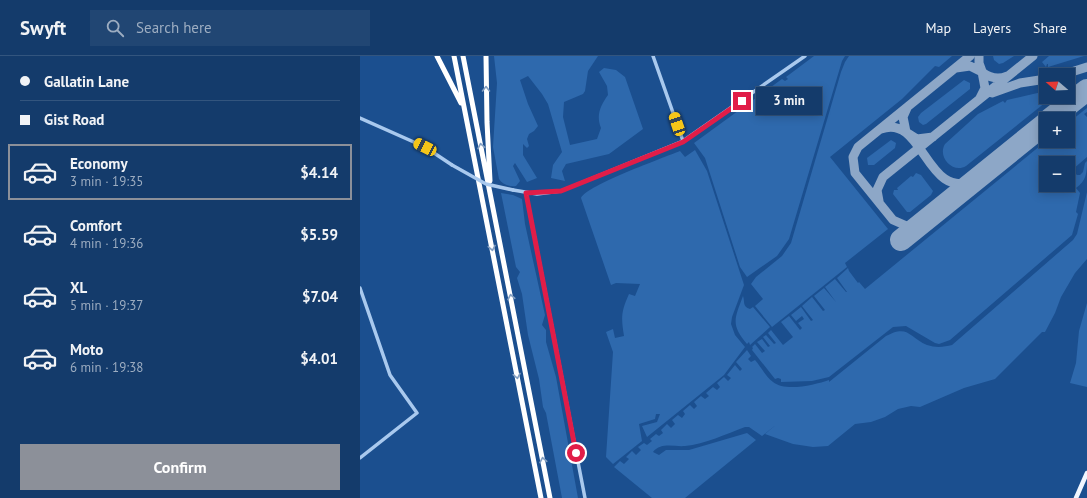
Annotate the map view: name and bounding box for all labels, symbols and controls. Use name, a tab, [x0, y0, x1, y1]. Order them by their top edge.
search box	[90, 10, 370, 46]
text: Swyft	[20, 16, 66, 40]
icon: search	[104, 17, 126, 39]
text: Search here	[136, 18, 212, 37]
text: Map	[925, 19, 951, 37]
text: Layers	[973, 19, 1011, 37]
text: Share	[1033, 19, 1067, 37]
north arrow	[1039, 68, 1075, 104]
map controls	[1039, 68, 1075, 192]
text: Gallatin Lane	[44, 72, 129, 91]
one-way arrow	[482, 86, 490, 92]
callout: 3 min	[756, 87, 822, 115]
route end	[733, 92, 751, 110]
text: 3 min	[773, 92, 805, 109]
text: Gist Road	[44, 110, 104, 129]
car	[667, 111, 687, 137]
button: +	[1039, 112, 1075, 148]
car	[412, 136, 438, 158]
one-way arrow	[477, 143, 486, 149]
icon: car	[22, 154, 58, 190]
text: Economy	[70, 154, 128, 173]
button: −	[1039, 156, 1075, 192]
text: $4.14	[300, 163, 338, 182]
text: 3 min · 19:35	[70, 173, 143, 190]
icon: car	[22, 216, 58, 252]
text: Comfort	[70, 216, 122, 235]
text: $5.59	[300, 225, 338, 244]
text: 4 min · 19:36	[70, 235, 143, 252]
one-way arrow	[487, 245, 495, 251]
icon: car	[22, 278, 58, 314]
text: XL	[70, 278, 87, 297]
text: $7.04	[302, 287, 338, 306]
one-way arrow	[507, 293, 515, 300]
text: 5 min · 19:37	[70, 297, 143, 314]
icon: car	[22, 340, 58, 376]
text: Moto	[70, 340, 103, 359]
text: $4.01	[300, 349, 338, 368]
text: 6 min · 19:38	[70, 359, 143, 376]
one-way arrow	[512, 373, 520, 379]
button: Confirm	[20, 444, 340, 490]
route start	[567, 444, 585, 462]
one-way arrow	[539, 457, 547, 463]

